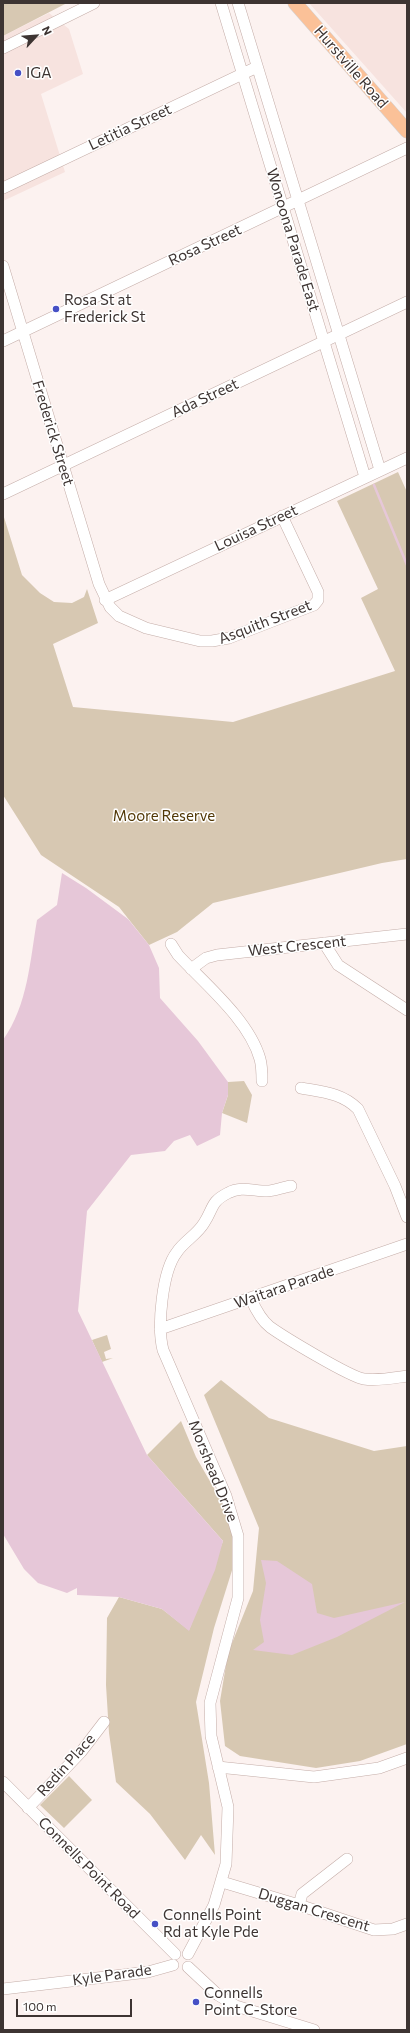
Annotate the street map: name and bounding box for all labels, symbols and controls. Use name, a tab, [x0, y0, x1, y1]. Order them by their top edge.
north arrow	[16, 16, 56, 56]
street label: Hurstville Road	[310, 22, 392, 112]
text: N	[40, 24, 55, 37]
place label: IGA	[26, 64, 52, 82]
marker: IGA	[13, 68, 23, 78]
street label: Letitia Street	[86, 100, 174, 154]
street label: Wonoona Parade East	[263, 166, 323, 314]
street label: Rosa Street	[166, 220, 244, 270]
place label: Rosa St at Frederick St	[64, 291, 146, 326]
marker: Rosa St at Frederick St	[51, 304, 61, 314]
street label: Ada Street	[169, 375, 241, 421]
street label: Frederick Street	[28, 378, 78, 488]
street label: Louisa Street	[212, 501, 300, 555]
street label: Asquith Street	[216, 596, 314, 648]
park label: Moore Reserve	[113, 807, 215, 825]
street label: West Crescent	[247, 932, 347, 960]
street label: Waitara Parade	[232, 1262, 336, 1312]
street label: Morshead Drive	[184, 1418, 242, 1524]
street label: Redin Place	[33, 1730, 99, 1800]
street label: Connells Point Road	[34, 1813, 144, 1923]
street label: Duggan Crescent	[256, 1884, 372, 1936]
place label: Connells Point Rd at Kyle Pde	[163, 1906, 261, 1941]
marker: Connells Point Rd at Kyle Pde	[150, 1919, 160, 1929]
street label: Kyle Parade	[71, 1961, 153, 1989]
place label: Connells Point C-Store	[204, 1984, 297, 2019]
scale bar	[18, 1991, 134, 2017]
marker: Connells Point C-Store	[191, 1997, 201, 2007]
text: 100 m	[23, 1999, 57, 2013]

